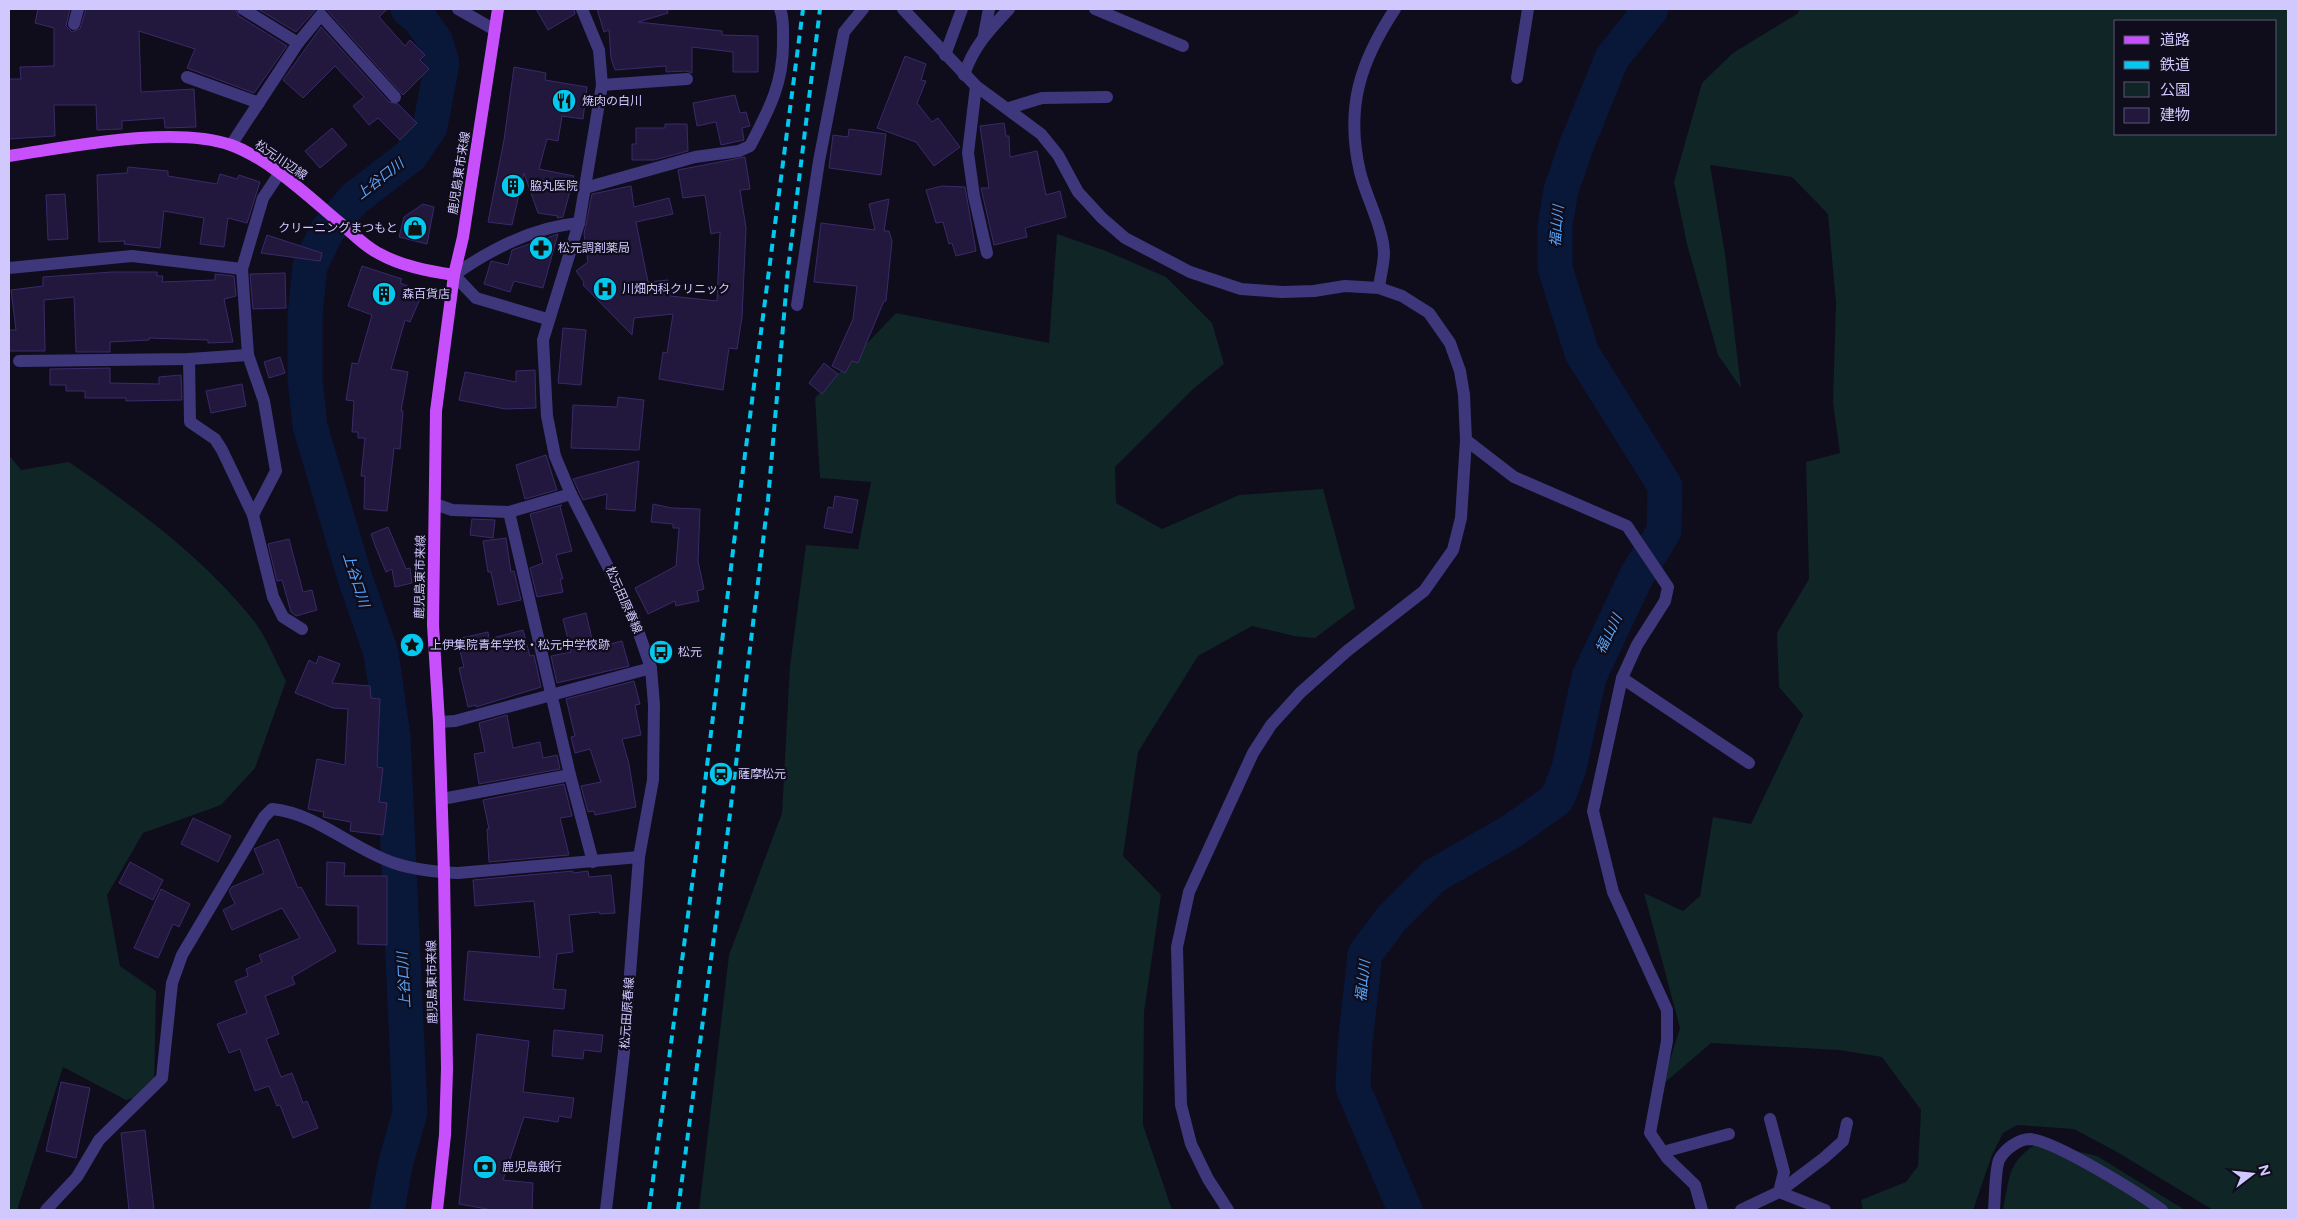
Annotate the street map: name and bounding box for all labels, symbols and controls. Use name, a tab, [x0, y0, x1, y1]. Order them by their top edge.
legend	[2114, 20, 2277, 135]
text: 道路	[2160, 31, 2190, 49]
text: 鉄道	[2160, 56, 2190, 74]
text: 公園	[2160, 81, 2190, 99]
restaurant icon: 焼肉の白川	[551, 88, 577, 114]
place label: 焼肉の白川	[582, 94, 642, 108]
text: 建物	[2160, 106, 2190, 124]
street label: 鹿児島東市来線	[446, 130, 472, 216]
street label: 松元川辺線	[252, 137, 310, 183]
water label: 上谷口川	[353, 154, 409, 203]
building icon: 脇丸医院	[500, 173, 526, 199]
place label: 脇丸医院	[530, 179, 578, 193]
water label: 福山川	[1547, 202, 1567, 248]
shop icon: クリーニングまつもと	[402, 215, 428, 241]
place label: クリーニングまつもと	[278, 221, 398, 235]
pharmacy icon: 松元調剤薬局	[528, 235, 554, 261]
place label: 松元調剤薬局	[558, 241, 630, 255]
hospital icon: 川畑内科クリニック	[592, 276, 618, 302]
building icon: 森百貨店	[371, 281, 397, 307]
place label: 川畑内科クリニック	[622, 282, 730, 296]
place label: 森百貨店	[402, 287, 450, 301]
street label: 鹿児島東市来線	[412, 535, 428, 619]
water label: 上谷口川	[339, 551, 373, 611]
street label: 松元田原春線	[603, 564, 645, 636]
water label: 福山川	[1592, 610, 1627, 657]
place icon: 上伊集院青年学校・松元中学校跡	[399, 632, 425, 658]
place label: 上伊集院青年学校・松元中学校跡	[430, 638, 610, 652]
bus stop icon: 松元	[648, 639, 674, 665]
place label: 松元	[678, 645, 702, 659]
station icon: 薩摩松元	[708, 761, 734, 787]
place label: 薩摩松元	[738, 767, 786, 781]
street label: 鹿児島東市来線	[424, 940, 440, 1024]
water label: 上谷口川	[394, 950, 414, 1008]
water label: 福山川	[1352, 957, 1374, 1003]
street label: 松元田原春線	[618, 977, 636, 1049]
north arrow	[2227, 1149, 2277, 1199]
bank icon: 鹿児島銀行	[472, 1154, 498, 1180]
place label: 鹿児島銀行	[502, 1160, 562, 1174]
text: N	[2254, 1163, 2274, 1178]

